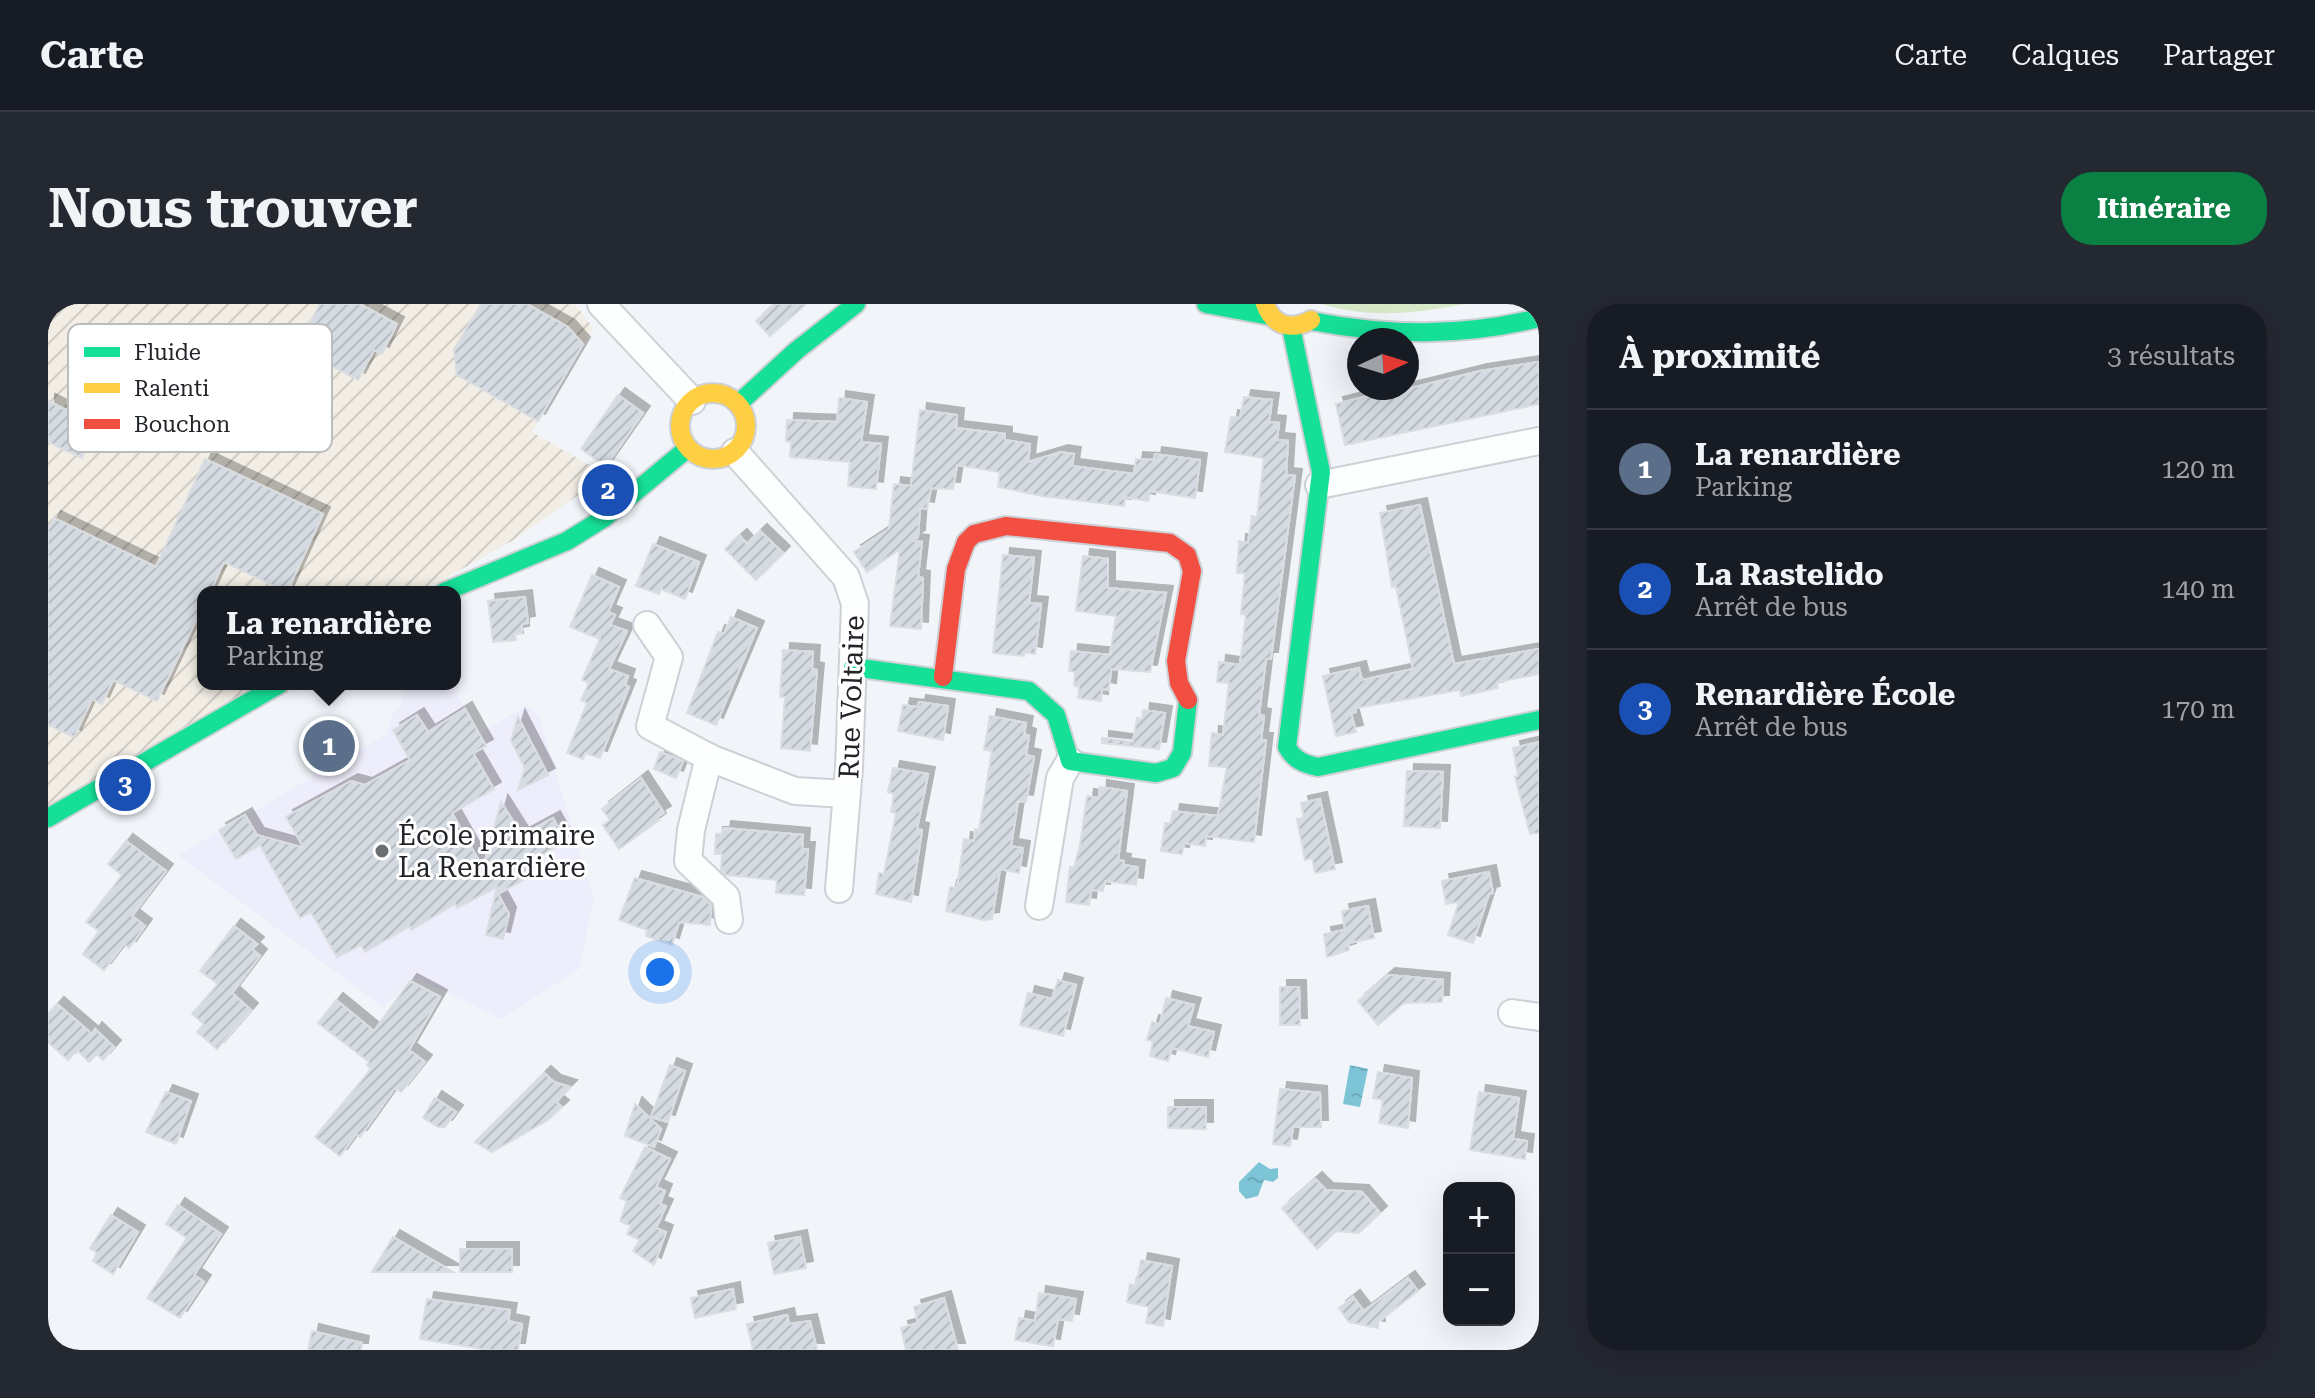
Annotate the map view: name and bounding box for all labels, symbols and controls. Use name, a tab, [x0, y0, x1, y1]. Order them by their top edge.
text: Carte	[40, 33, 144, 77]
text: Carte	[1895, 39, 1967, 72]
text: Calques	[2011, 39, 2119, 72]
text: Partager	[2163, 39, 2275, 72]
button: Itinéraire	[2061, 172, 2267, 245]
text: Nous trouver	[48, 175, 418, 241]
legend	[68, 324, 332, 452]
north arrow	[1347, 328, 1419, 400]
text: À proximité	[1619, 336, 1820, 376]
text: Fluide	[134, 340, 201, 365]
text: 3 résultats	[2107, 341, 2235, 371]
text: Ralenti	[134, 376, 209, 401]
text: Bouchon	[134, 412, 230, 437]
text: La renardière	[1695, 437, 1901, 472]
text: 1	[1638, 454, 1652, 484]
text: 120 m	[2161, 454, 2235, 484]
pin: 2	[582, 460, 634, 520]
text: Parking	[1695, 472, 1792, 502]
text: La Rastelido	[1695, 557, 1884, 592]
text: 2	[1638, 574, 1652, 604]
text: 140 m	[2161, 574, 2235, 604]
popup	[197, 586, 461, 690]
text: Arrêt de bus	[1695, 592, 1848, 622]
text: La renardière	[226, 606, 432, 641]
street label: Rue Voltaire	[832, 615, 871, 779]
text: Parking	[226, 641, 323, 671]
text: Renardière École	[1695, 677, 1955, 712]
text: 3	[1638, 694, 1652, 724]
text: 170 m	[2161, 694, 2235, 724]
text: Arrêt de bus	[1695, 712, 1848, 742]
pin: 1	[303, 716, 355, 776]
pin: 3	[99, 755, 151, 815]
place label: École primaire La Renardière	[398, 818, 595, 884]
marker: École primaire La Renardière	[373, 842, 391, 860]
your location	[640, 952, 680, 992]
map controls	[1443, 1182, 1515, 1326]
button: +	[1443, 1182, 1515, 1254]
button: −	[1443, 1254, 1515, 1326]

